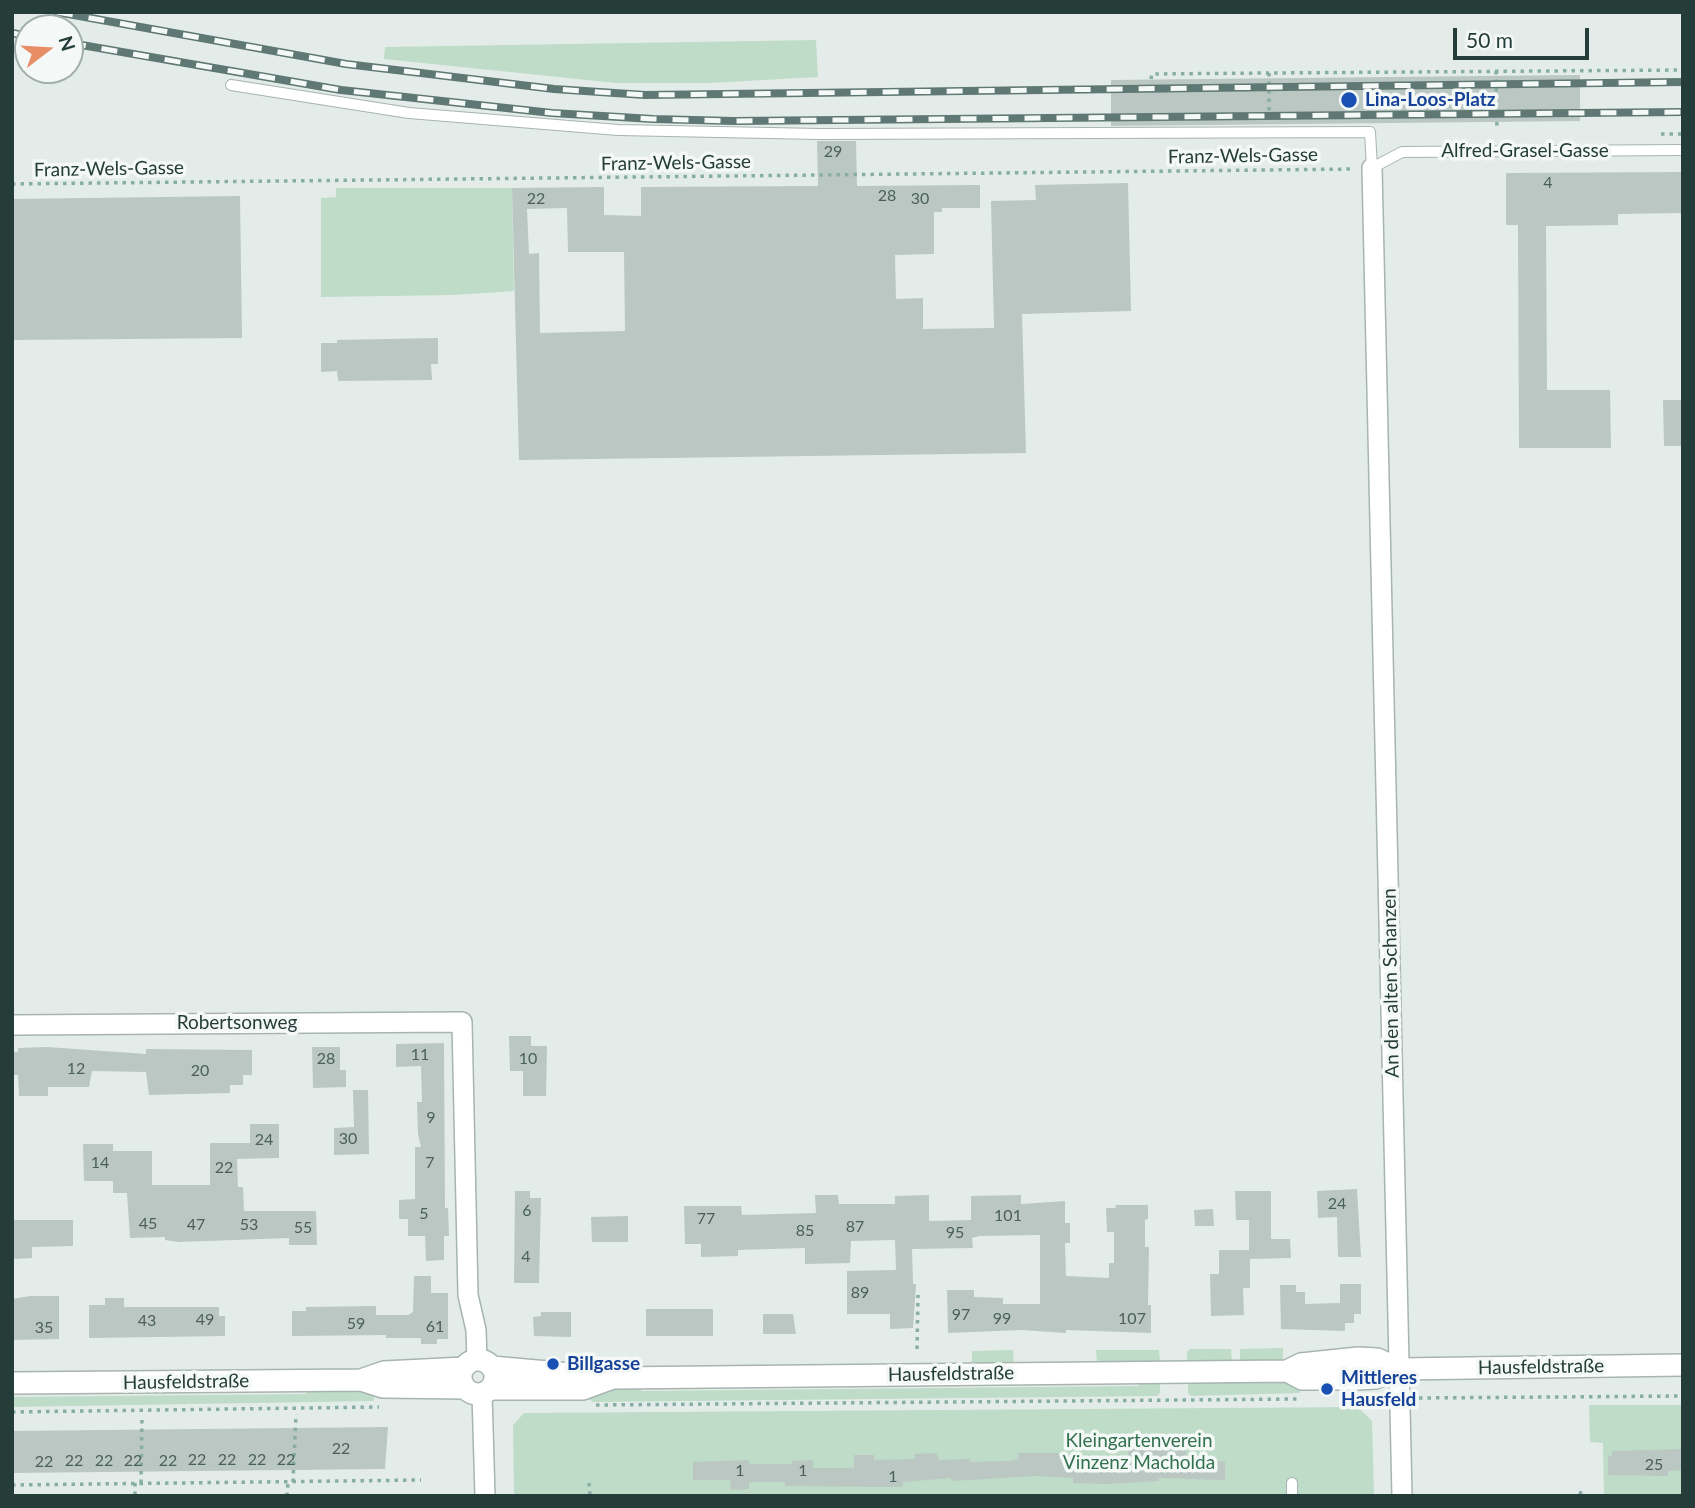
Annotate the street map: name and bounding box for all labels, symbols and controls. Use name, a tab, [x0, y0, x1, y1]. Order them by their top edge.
north arrow	[14, 14, 84, 84]
scale bar	[1457, 14, 1594, 58]
text: 50 m	[1466, 27, 1513, 52]
text: N	[55, 33, 81, 54]
place label: Lina-Loos-Platz	[1365, 89, 1496, 111]
marker: Lina-Loos-Platz	[1339, 90, 1359, 110]
street label: Alfred-Grasel-Gasse	[1441, 140, 1609, 162]
house number: 29	[824, 142, 842, 162]
street label: Franz-Wels-Gasse	[1168, 143, 1318, 169]
street label: Franz-Wels-Gasse	[601, 150, 751, 176]
street label: Franz-Wels-Gasse	[34, 156, 184, 182]
house number: 4	[1543, 173, 1553, 193]
house number: 28	[878, 186, 896, 206]
house number: 22	[527, 189, 545, 209]
house number: 30	[911, 189, 929, 209]
street label: An den alten Schanzen	[1378, 888, 1404, 1078]
street label: Robertsonweg	[177, 1012, 297, 1034]
house number: 11	[411, 1045, 429, 1065]
house number: 28	[317, 1049, 335, 1069]
house number: 10	[519, 1049, 537, 1069]
house number: 12	[67, 1059, 85, 1079]
house number: 20	[191, 1061, 209, 1081]
house number: 9	[426, 1108, 436, 1128]
house number: 30	[339, 1129, 357, 1149]
house number: 24	[255, 1130, 273, 1150]
house number: 14	[91, 1153, 109, 1173]
house number: 7	[425, 1153, 435, 1173]
house number: 22	[215, 1158, 233, 1178]
house number: 24	[1328, 1194, 1346, 1214]
house number: 6	[522, 1201, 532, 1221]
house number: 5	[419, 1204, 429, 1224]
house number: 101	[994, 1206, 1022, 1226]
house number: 77	[697, 1209, 715, 1229]
house number: 45	[139, 1214, 157, 1234]
house number: 47	[187, 1215, 205, 1235]
house number: 53	[240, 1215, 258, 1235]
house number: 87	[846, 1217, 864, 1237]
house number: 55	[294, 1218, 312, 1238]
house number: 85	[796, 1221, 814, 1241]
house number: 95	[946, 1223, 964, 1243]
house number: 4	[521, 1247, 531, 1267]
house number: 89	[851, 1283, 869, 1303]
house number: 97	[952, 1305, 970, 1325]
house number: 99	[993, 1309, 1011, 1329]
house number: 107	[1118, 1309, 1146, 1329]
house number: 49	[196, 1310, 214, 1330]
house number: 43	[138, 1311, 156, 1331]
house number: 59	[347, 1314, 365, 1334]
house number: 61	[426, 1317, 444, 1337]
house number: 35	[35, 1318, 53, 1338]
place label: Billgasse	[567, 1353, 640, 1375]
street label: Hausfeldstraße	[1478, 1354, 1604, 1380]
marker: Billgasse	[545, 1356, 561, 1372]
street label: Hausfeldstraße	[888, 1361, 1014, 1387]
place label: Mittleres Hausfeld	[1341, 1367, 1417, 1411]
street label: Hausfeldstraße	[123, 1369, 249, 1395]
marker: Mittleres Hausfeld	[1319, 1381, 1335, 1397]
park label: Kleingartenverein Vinzenz Macholda	[1063, 1430, 1215, 1474]
house number: 22	[332, 1439, 350, 1459]
house number: 22	[188, 1450, 206, 1470]
house number: 22	[218, 1450, 236, 1470]
house number: 22	[248, 1450, 266, 1470]
house number: 22	[277, 1450, 295, 1470]
house number: 22	[65, 1451, 83, 1471]
house number: 22	[95, 1451, 113, 1471]
house number: 22	[124, 1451, 142, 1471]
house number: 22	[159, 1451, 177, 1471]
house number: 22	[35, 1452, 53, 1472]
house number: 25	[1645, 1455, 1663, 1475]
house number: 1	[735, 1461, 745, 1481]
house number: 1	[798, 1461, 808, 1481]
house number: 1	[888, 1467, 898, 1487]

